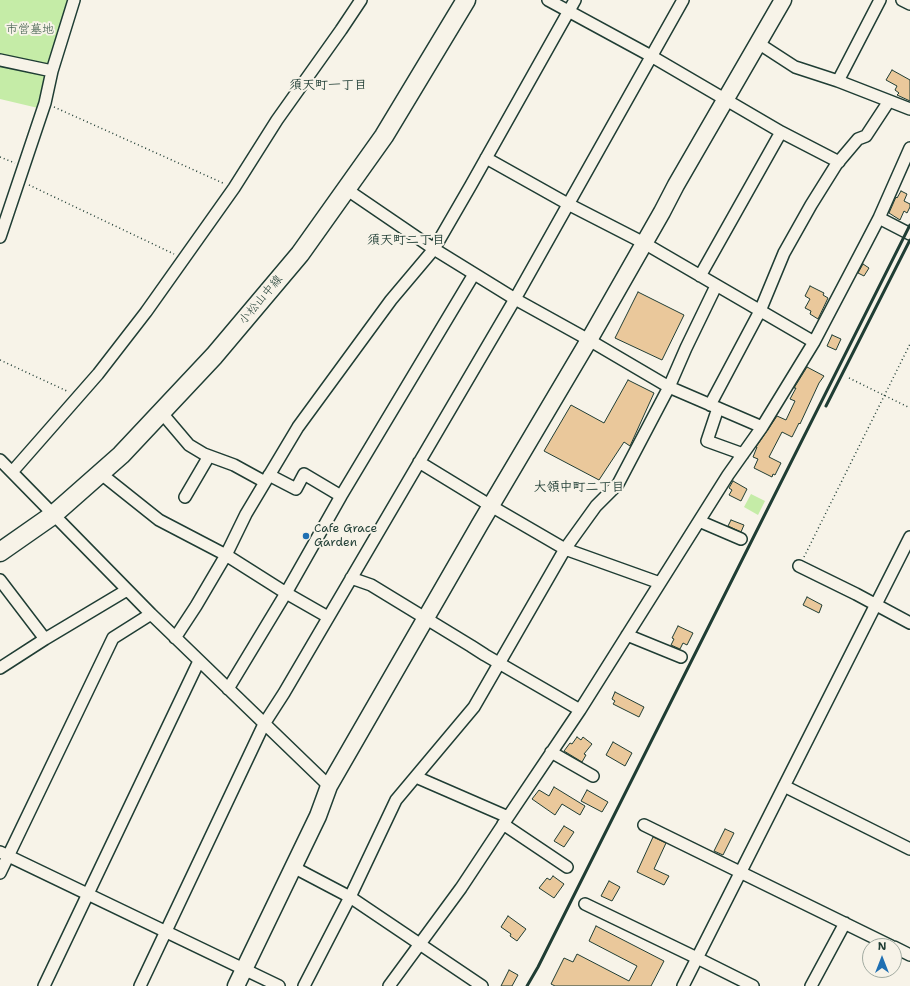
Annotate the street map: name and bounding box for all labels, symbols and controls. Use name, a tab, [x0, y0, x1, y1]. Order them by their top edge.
park label: 市営墓地	[6, 23, 54, 37]
district label: 須天町一丁目	[289, 78, 367, 94]
district label: 須天町二丁目	[367, 233, 445, 249]
street label: 小松山中線	[236, 272, 286, 328]
district label: 大領中町二丁目	[534, 480, 624, 496]
place label: Cafe Grace Garden	[314, 522, 377, 550]
marker: Cafe Grace Garden	[301, 531, 311, 541]
north arrow	[862, 938, 902, 978]
text: N	[878, 939, 886, 954]

